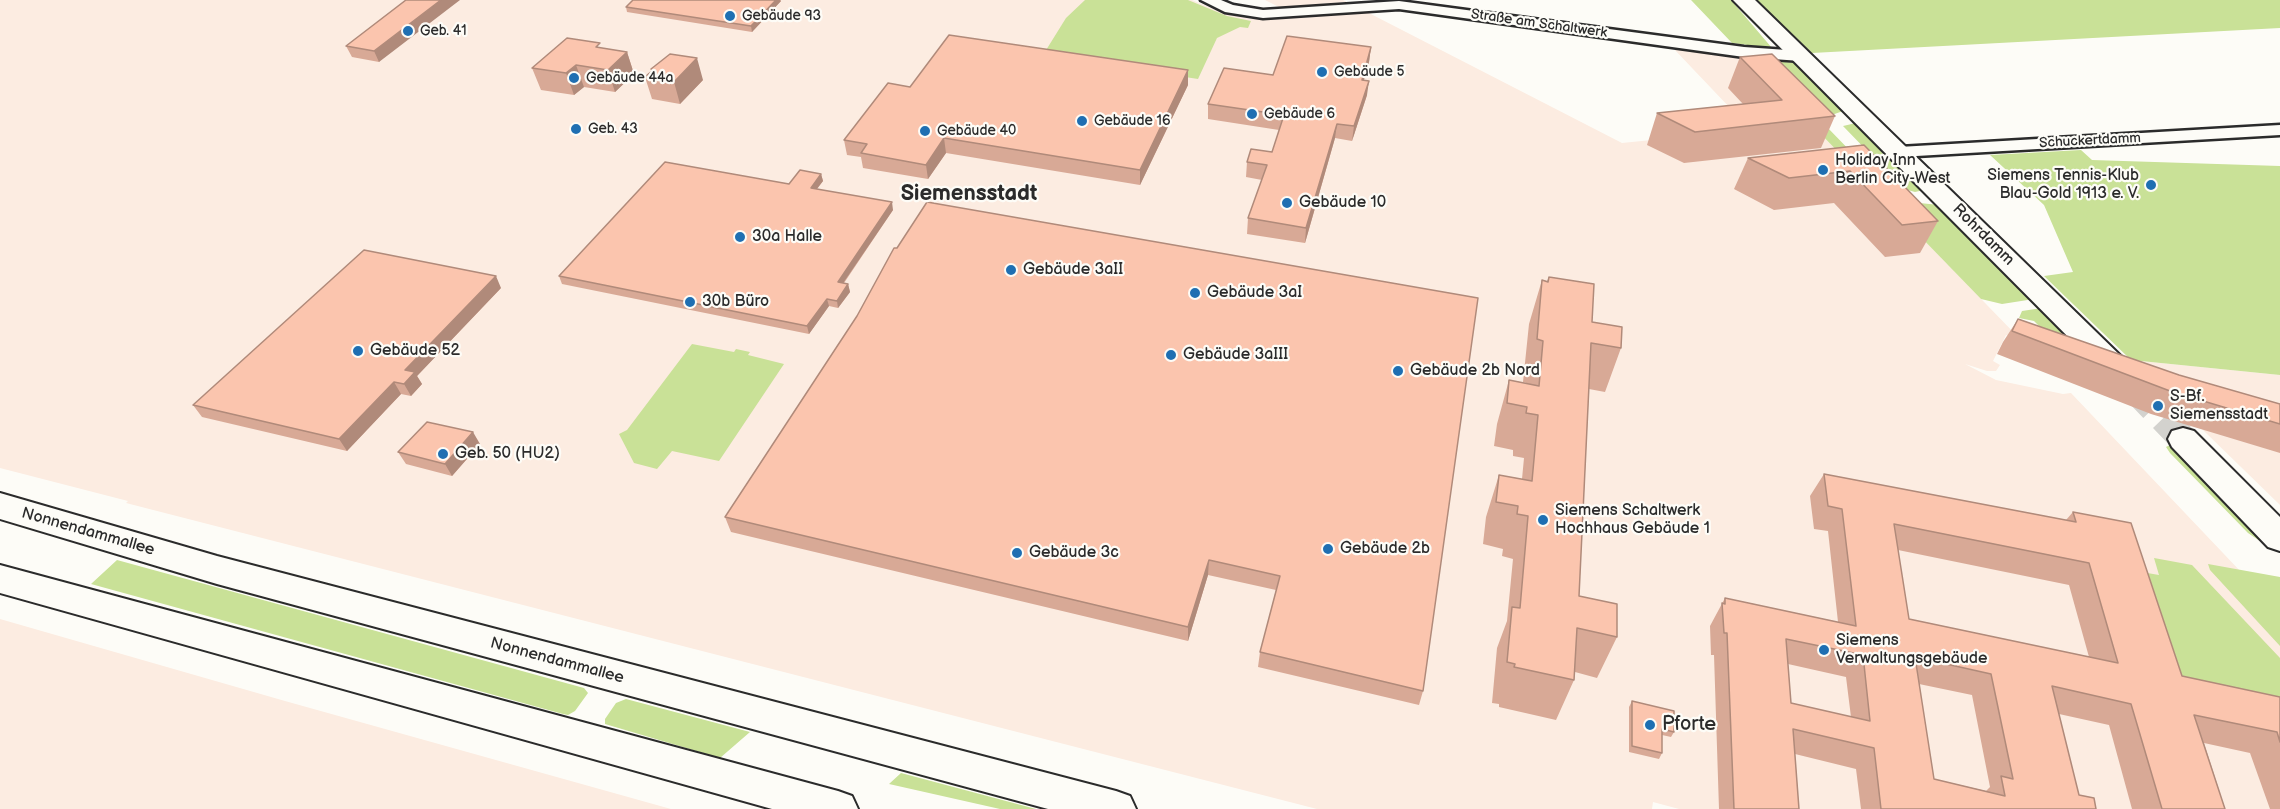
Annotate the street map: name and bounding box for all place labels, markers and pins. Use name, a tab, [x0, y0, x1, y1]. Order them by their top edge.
place label: Gebäude 93	[742, 8, 821, 24]
marker: Gebäude 93	[723, 9, 737, 23]
place label: Geb. 41	[420, 23, 467, 39]
marker: Geb. 41	[401, 24, 415, 38]
place label: Gebäude 5	[1334, 64, 1405, 80]
marker: Gebäude 5	[1315, 65, 1329, 79]
place label: Gebäude 44a	[586, 70, 674, 86]
marker: Gebäude 44a	[567, 71, 581, 85]
place label: Gebäude 6	[1264, 106, 1335, 122]
marker: Gebäude 6	[1245, 107, 1259, 121]
place label: Gebäude 16	[1094, 113, 1170, 129]
marker: Gebäude 16	[1075, 114, 1089, 128]
place label: Geb. 43	[588, 121, 638, 137]
marker: Geb. 43	[569, 122, 583, 136]
place label: Gebäude 40	[937, 123, 1016, 139]
marker: Gebäude 40	[918, 124, 932, 138]
place label: Holiday Inn Berlin City-West	[1835, 151, 1951, 189]
marker: Holiday Inn Berlin City-West	[1816, 163, 1830, 177]
place label: Siemens Tennis-Klub Blau-Gold 1913 e. V.	[1987, 166, 2139, 204]
marker: Siemens Tennis-Klub Blau-Gold 1913 e. V.	[2144, 178, 2158, 192]
place label: Gebäude 10	[1299, 193, 1386, 213]
marker: Gebäude 10	[1280, 196, 1294, 210]
place label: 30a Halle	[752, 227, 822, 247]
marker: 30a Halle	[733, 230, 747, 244]
place label: Gebäude 3aII	[1023, 260, 1123, 280]
marker: Gebäude 3aII	[1004, 263, 1018, 277]
place label: Gebäude 3aI	[1207, 283, 1302, 303]
marker: Gebäude 3aI	[1188, 286, 1202, 300]
place label: 30b Büro	[702, 292, 769, 312]
marker: 30b Büro	[683, 295, 697, 309]
place label: Gebäude 52	[370, 341, 460, 361]
marker: Gebäude 52	[351, 344, 365, 358]
place label: Gebäude 3aIII	[1183, 345, 1288, 365]
marker: Gebäude 3aIII	[1164, 348, 1178, 362]
place label: Gebäude 2b Nord	[1410, 361, 1540, 381]
marker: Gebäude 2b Nord	[1391, 364, 1405, 378]
place label: S-Bf. Siemensstadt	[2170, 387, 2268, 425]
marker: S-Bf. Siemensstadt	[2151, 399, 2165, 413]
place label: Geb. 50 (HU2)	[455, 444, 560, 464]
marker: Geb. 50 (HU2)	[436, 447, 450, 461]
place label: Siemens Schaltwerk Hochhaus Gebäude 1	[1555, 501, 1710, 539]
marker: Siemens Schaltwerk Hochhaus Gebäude 1	[1536, 513, 1550, 527]
place label: Gebäude 2b	[1340, 539, 1430, 559]
marker: Gebäude 2b	[1321, 542, 1335, 556]
place label: Gebäude 3c	[1029, 543, 1119, 563]
marker: Gebäude 3c	[1010, 546, 1024, 560]
place label: Siemens Verwaltungsgebäude	[1836, 631, 1987, 669]
marker: Siemens Verwaltungsgebäude	[1817, 643, 1831, 657]
place label: Pforte	[1662, 713, 1716, 737]
marker: Pforte	[1643, 718, 1657, 732]

